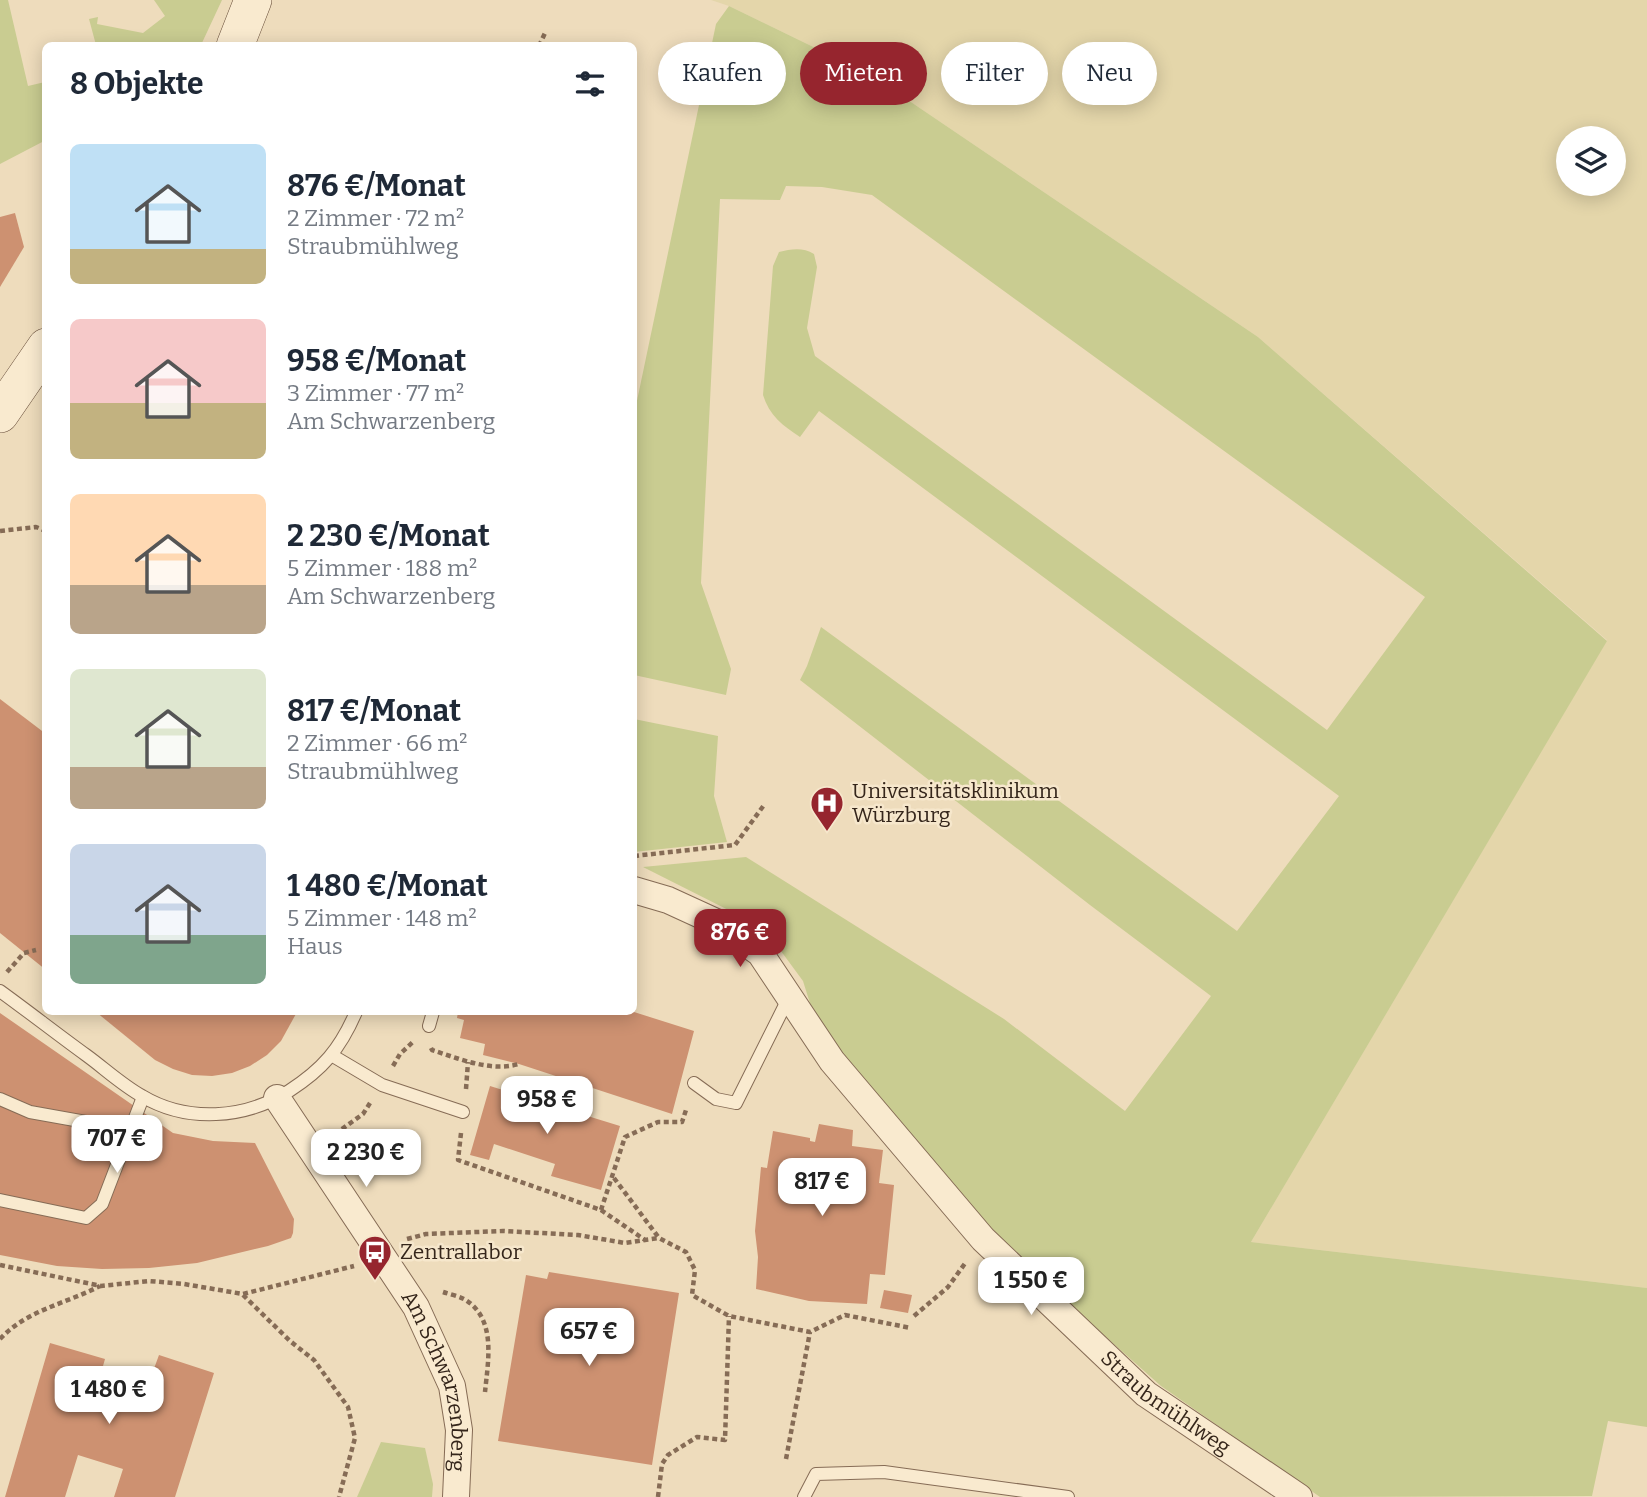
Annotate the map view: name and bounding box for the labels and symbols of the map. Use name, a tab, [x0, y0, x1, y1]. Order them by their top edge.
place label: Universitätsklinikum Würzburg	[852, 778, 1059, 828]
hospital icon: Universitätsklinikum Würzburg	[808, 784, 846, 833]
pin: 876 €	[691, 909, 789, 969]
pin: 958 €	[498, 1076, 596, 1136]
pin: 707 €	[68, 1116, 166, 1175]
pin: 2 230 €	[301, 1130, 431, 1189]
pin: 817 €	[773, 1158, 871, 1218]
bus stop icon: Zentrallabor	[356, 1233, 394, 1282]
place label: Zentrallabor	[400, 1239, 522, 1265]
pin: 1 550 €	[966, 1258, 1096, 1317]
street label: Am Schwarzenberg	[396, 1285, 472, 1473]
pin: 657 €	[540, 1308, 638, 1368]
street label: Straubmühlweg	[1095, 1345, 1236, 1460]
pin: 1 480 €	[44, 1366, 174, 1426]

